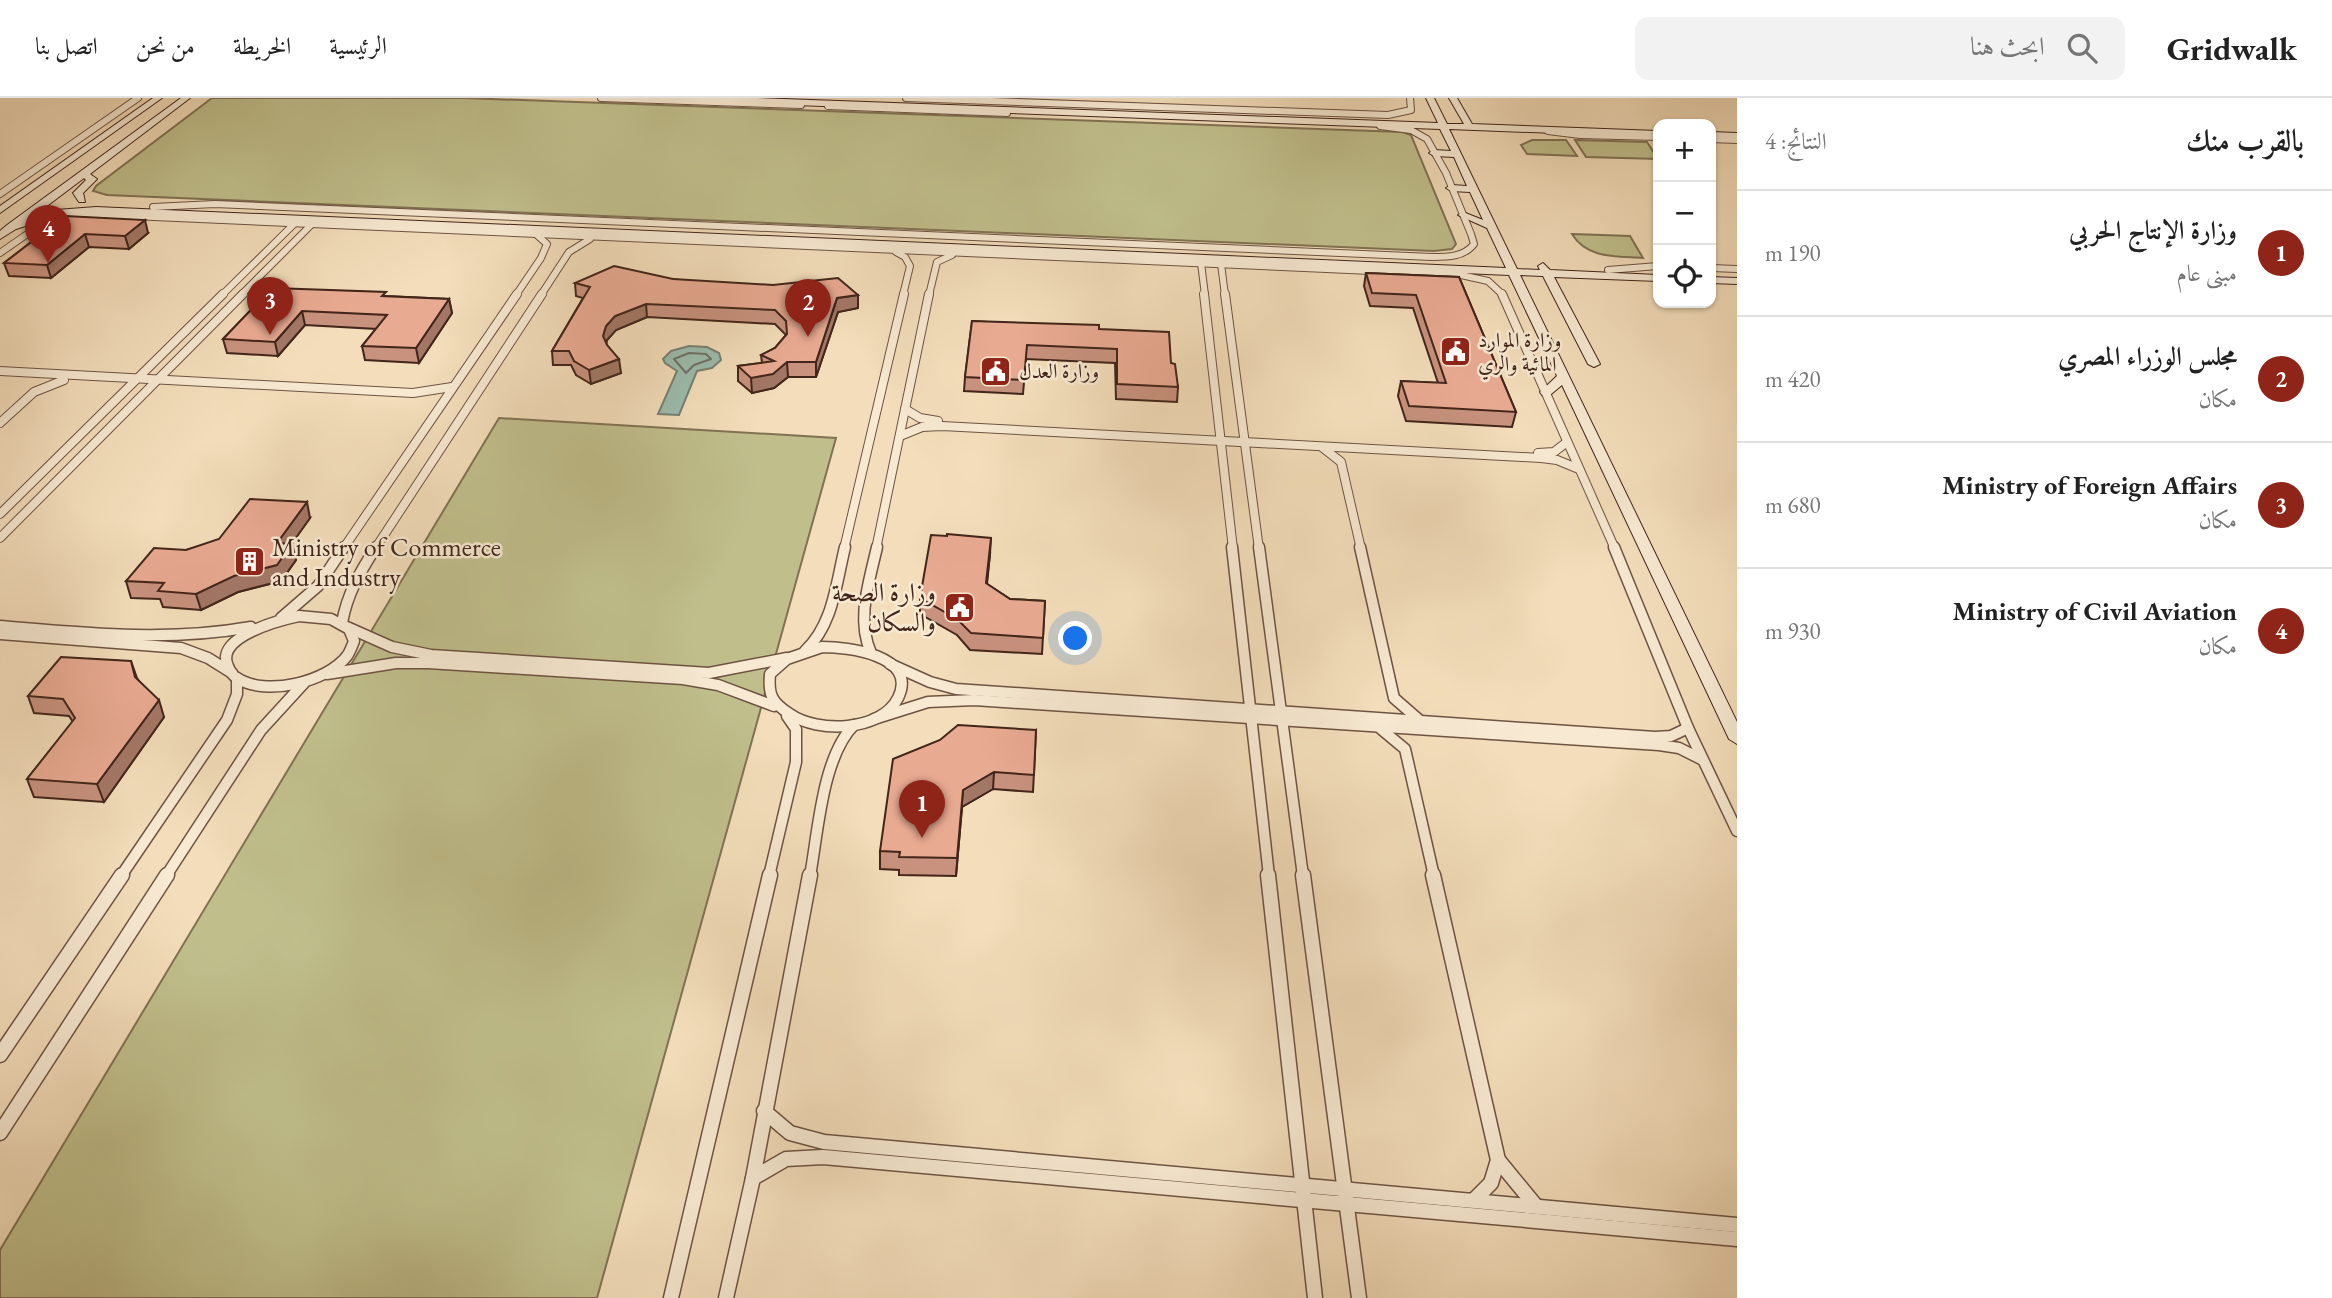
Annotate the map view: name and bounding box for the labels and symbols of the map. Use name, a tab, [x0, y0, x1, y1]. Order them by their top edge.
pin: 4	[25, 205, 71, 263]
pin: 3	[247, 277, 293, 335]
pin: 2	[785, 279, 831, 337]
place label: وزارة الموارد المائية والري	[1478, 326, 1561, 380]
public building icon: وزارة الموارد المائية والري	[1438, 335, 1472, 369]
public building icon: وزارة العدل	[979, 354, 1013, 388]
place label: وزارة العدل	[1019, 357, 1099, 384]
place label: Ministry of Commerce and Industry	[272, 530, 501, 594]
building icon: Ministry of Commerce and Industry	[232, 545, 266, 579]
place label: وزارة الصحة والسكان	[832, 575, 936, 639]
public building icon: وزارة الصحة والسكان	[942, 590, 976, 624]
your location	[1058, 621, 1092, 655]
pin: 1	[899, 780, 945, 838]

